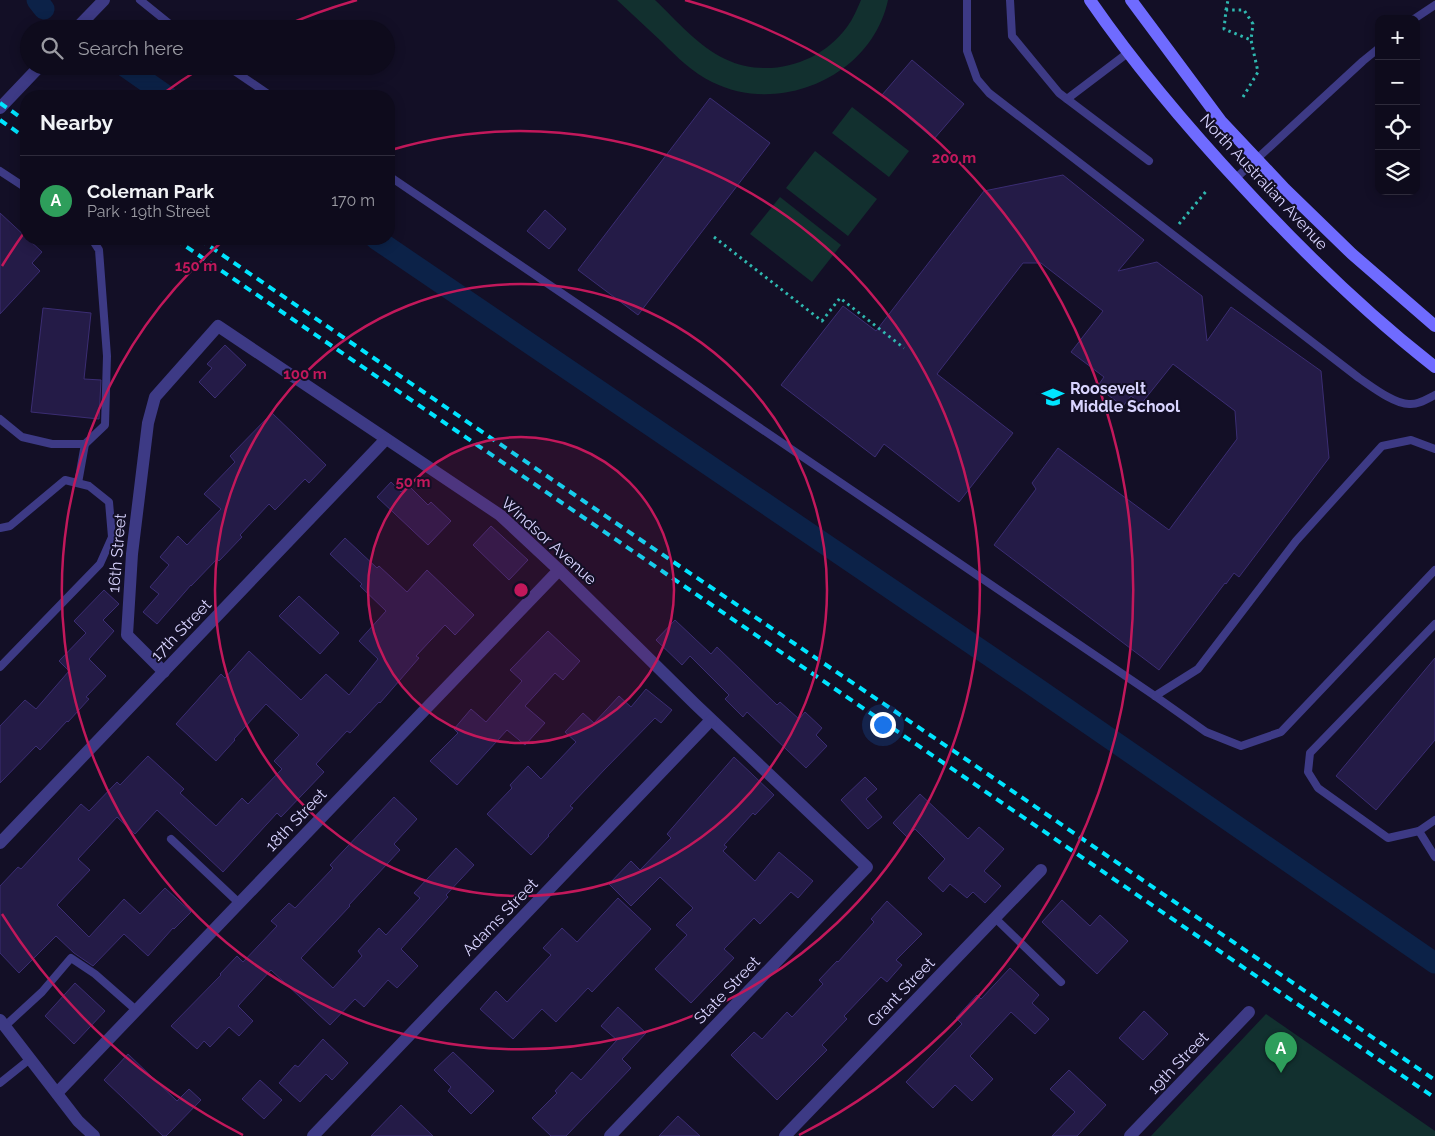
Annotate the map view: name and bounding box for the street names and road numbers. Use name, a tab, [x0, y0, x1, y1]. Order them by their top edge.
street label: North Australian Avenue	[1196, 110, 1332, 254]
street label: Windsor Avenue	[497, 493, 601, 589]
street label: 16th Street	[104, 512, 130, 593]
street label: 17th Street	[147, 595, 216, 665]
street label: 18th Street	[262, 784, 331, 855]
street label: Adams Street	[458, 874, 542, 960]
street label: State Street	[690, 952, 764, 1028]
street label: Grant Street	[863, 953, 939, 1031]
street label: 19th Street	[1144, 1027, 1213, 1098]

